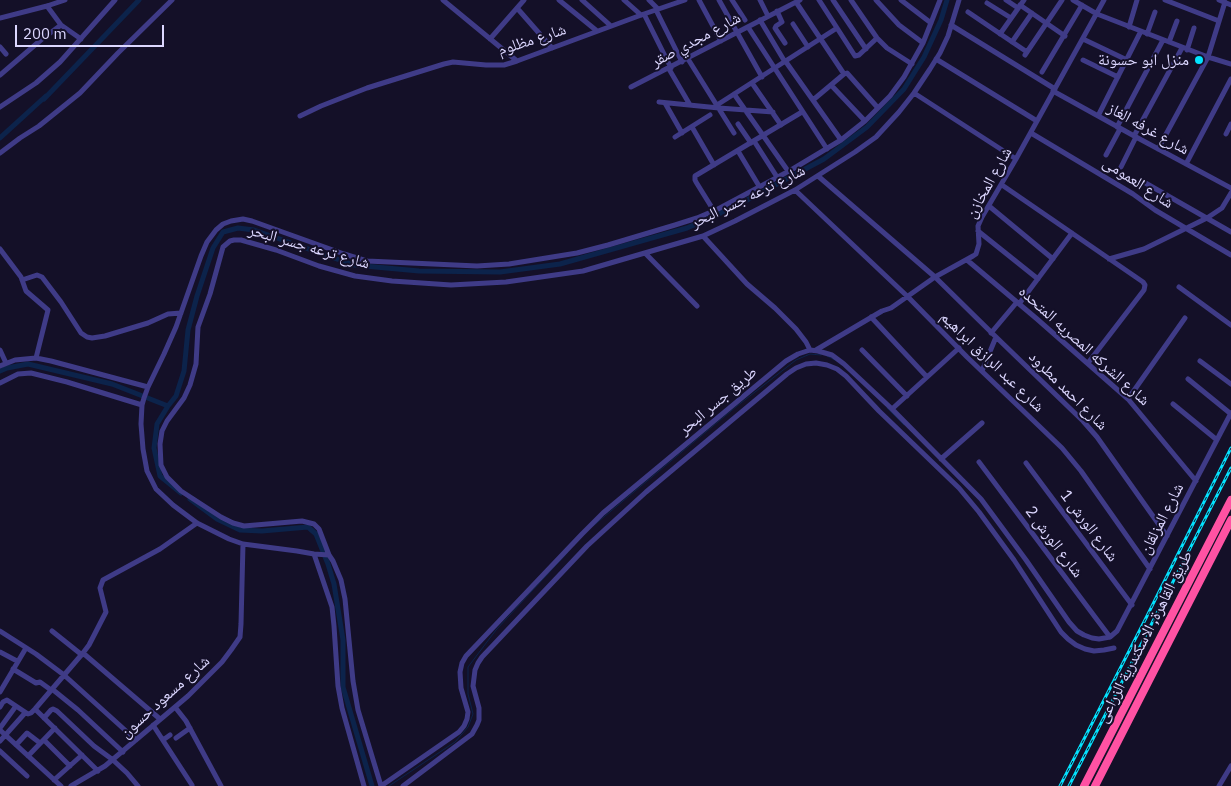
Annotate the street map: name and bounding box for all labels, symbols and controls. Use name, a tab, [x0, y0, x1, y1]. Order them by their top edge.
street label: شارع مجدي صقر	[648, 8, 744, 72]
scale bar	[18, 15, 166, 47]
street label: شارع مظلوم	[495, 20, 569, 60]
text: 200 m	[23, 24, 67, 43]
place label: منزل ابو حسونة	[1098, 50, 1189, 70]
marker: منزل ابو حسونة	[1193, 54, 1205, 66]
street label: شارع غرفه الغاز	[1104, 99, 1192, 159]
street label: شارع المخازن	[962, 144, 1016, 222]
street label: شارع العمومى	[1099, 153, 1177, 213]
street label: شارع ترعه جسر البحر	[688, 161, 808, 233]
street label: شارع ترعه جسر البحر	[246, 221, 372, 273]
street label: شارع الشركه المصريه المتحده	[1015, 282, 1153, 410]
street label: شارع عبد الرازق ابراهيم	[936, 308, 1048, 416]
street label: شارع احمد مطرود	[1024, 347, 1112, 435]
street label: طريق جسر البحر	[675, 363, 761, 439]
street label: شارع المزلقان	[1136, 480, 1188, 558]
street label: شارع الورش 1	[1056, 486, 1122, 566]
street label: شارع الورش 2	[1021, 502, 1087, 582]
street label: طريق القاهرة, الاسكندرية الزراعى	[1093, 548, 1197, 726]
street label: شارع مسعود حسون	[116, 652, 214, 742]

